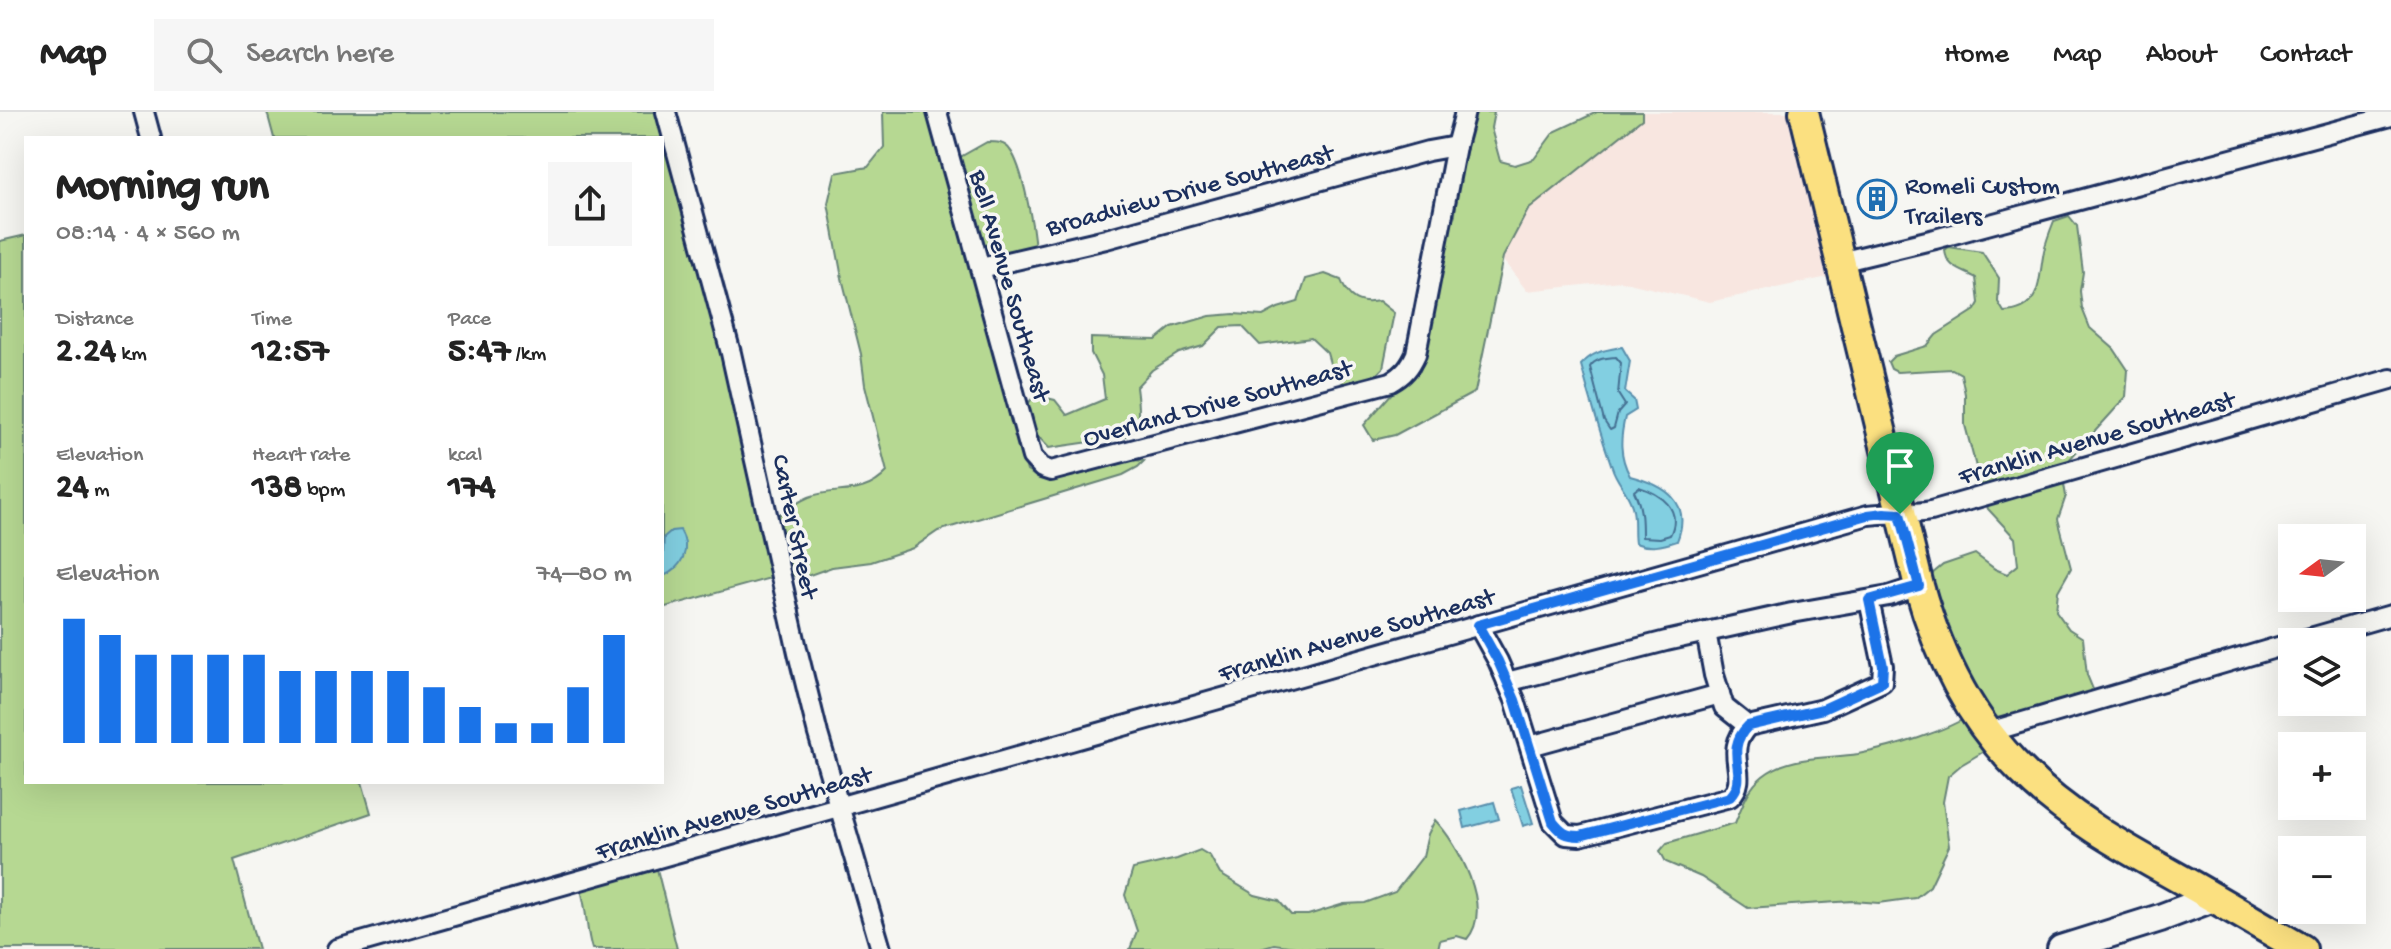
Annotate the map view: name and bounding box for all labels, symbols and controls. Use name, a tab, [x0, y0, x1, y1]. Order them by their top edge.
search box	[154, 19, 714, 91]
text: Map	[40, 33, 106, 77]
icon: search	[182, 33, 226, 77]
text: Search here	[246, 38, 394, 73]
text: Home	[1944, 39, 2009, 72]
text: Map	[2053, 39, 2102, 72]
text: About	[2146, 39, 2216, 72]
text: Contact	[2260, 39, 2351, 72]
street label: Broadview Drive Southeast	[1042, 138, 1339, 246]
button: share	[548, 162, 632, 246]
text: Morning run	[56, 163, 269, 215]
street label: Bell Avenue Southeast	[960, 166, 1056, 408]
place label: Romeli Custom Trailers	[1903, 173, 2060, 234]
building icon: Romeli Custom Trailers	[1856, 178, 1898, 220]
text: 08:14 · 4 × 560 m	[56, 219, 240, 250]
text: Distance	[56, 307, 134, 333]
text: Time	[252, 307, 292, 333]
text: Pace	[448, 307, 491, 333]
text: 2.24	[56, 333, 116, 373]
text: 12:57	[252, 333, 329, 373]
text: 5:47	[448, 333, 510, 373]
text: km	[116, 342, 147, 368]
text: /km	[510, 342, 546, 368]
street label: Overland Drive Southeast	[1080, 354, 1358, 456]
street label: Franklin Avenue Southeast	[1955, 385, 2241, 495]
pin	[1866, 432, 1934, 514]
text: Elevation	[56, 443, 143, 469]
text: Heart rate	[252, 443, 350, 469]
text: kcal	[448, 443, 482, 469]
icon: arrive	[1878, 444, 1922, 488]
street label: Carter Street	[762, 452, 823, 604]
text: 24	[56, 469, 89, 509]
text: 138	[252, 469, 302, 509]
text: 174	[448, 469, 496, 509]
text: m	[89, 478, 110, 504]
text: bpm	[302, 478, 345, 504]
north arrow	[2278, 524, 2366, 612]
map controls	[2278, 524, 2366, 924]
text: Elevation	[56, 560, 159, 591]
text: 74–80 m	[537, 560, 632, 591]
street label: Franklin Avenue Southeast	[1215, 582, 1501, 692]
button: layers	[2278, 628, 2366, 716]
button: +	[2278, 732, 2366, 820]
street label: Franklin Avenue Southeast	[592, 760, 878, 870]
button: −	[2278, 836, 2366, 924]

